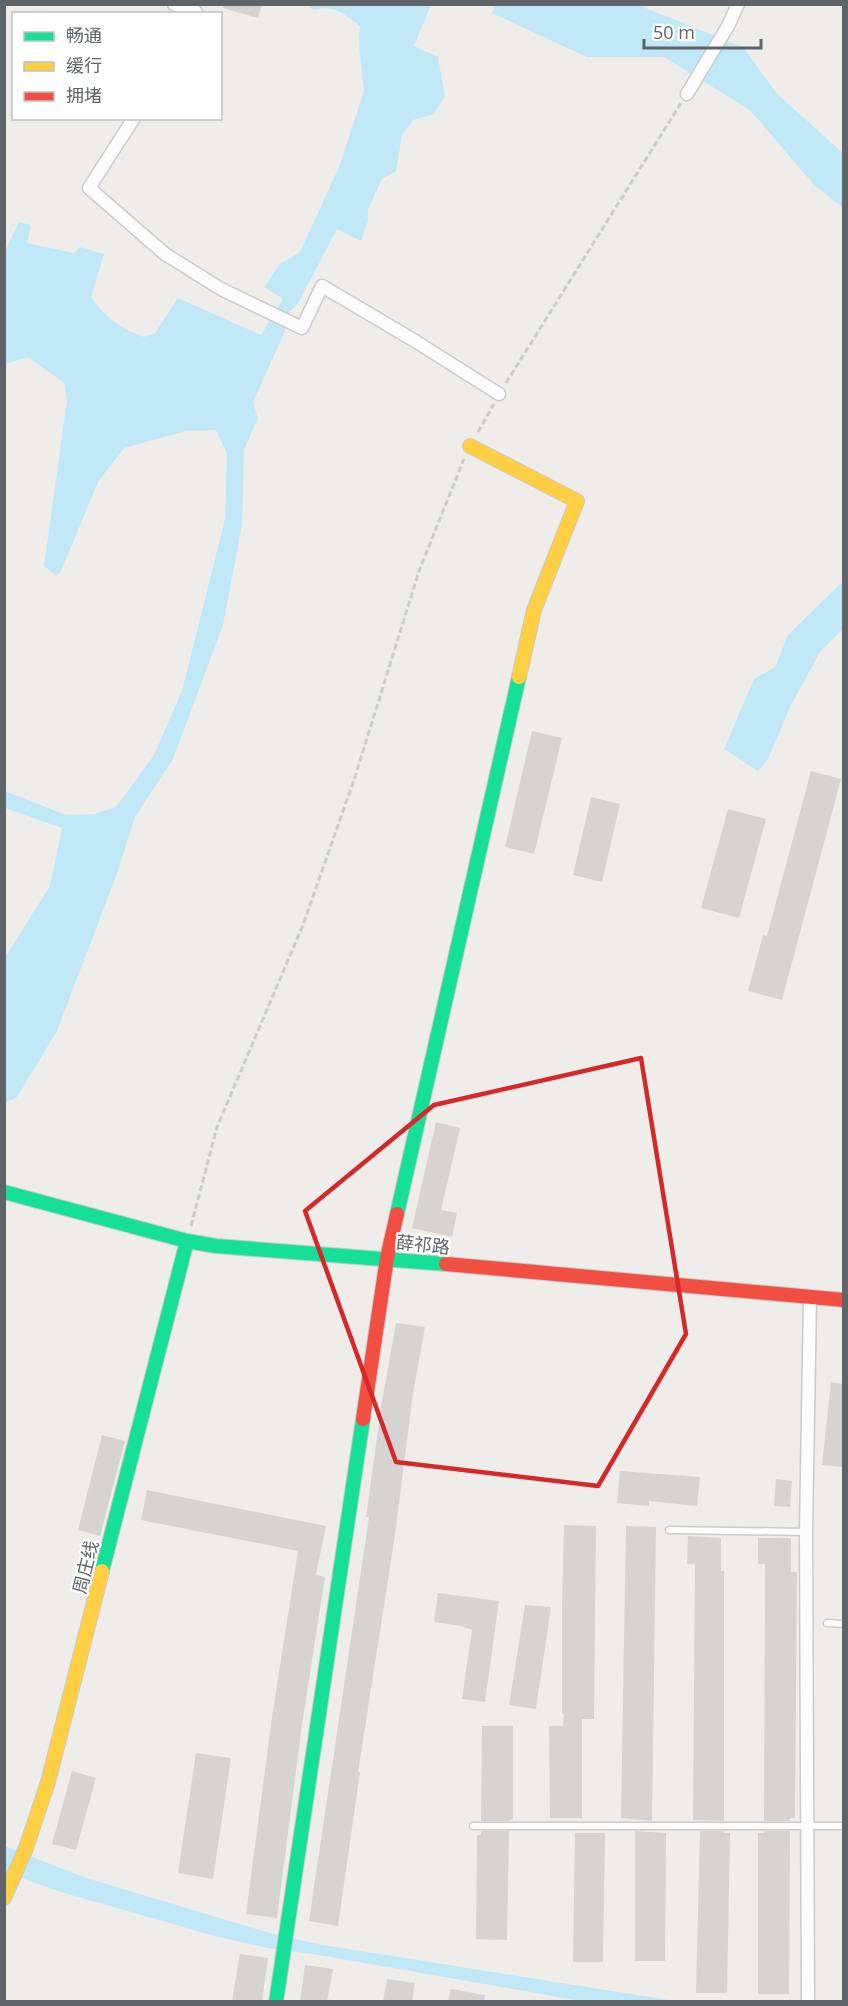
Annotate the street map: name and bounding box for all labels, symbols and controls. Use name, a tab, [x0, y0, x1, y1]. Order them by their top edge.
legend	[12, 12, 222, 120]
scale bar	[644, 12, 761, 50]
text: 50 m	[653, 20, 695, 44]
text: 畅通	[66, 23, 102, 47]
text: 缓行	[66, 53, 102, 77]
text: 拥堵	[66, 83, 102, 107]
street label: 薛祁路	[395, 1229, 451, 1259]
street label: 周庄线	[67, 1538, 103, 1596]

